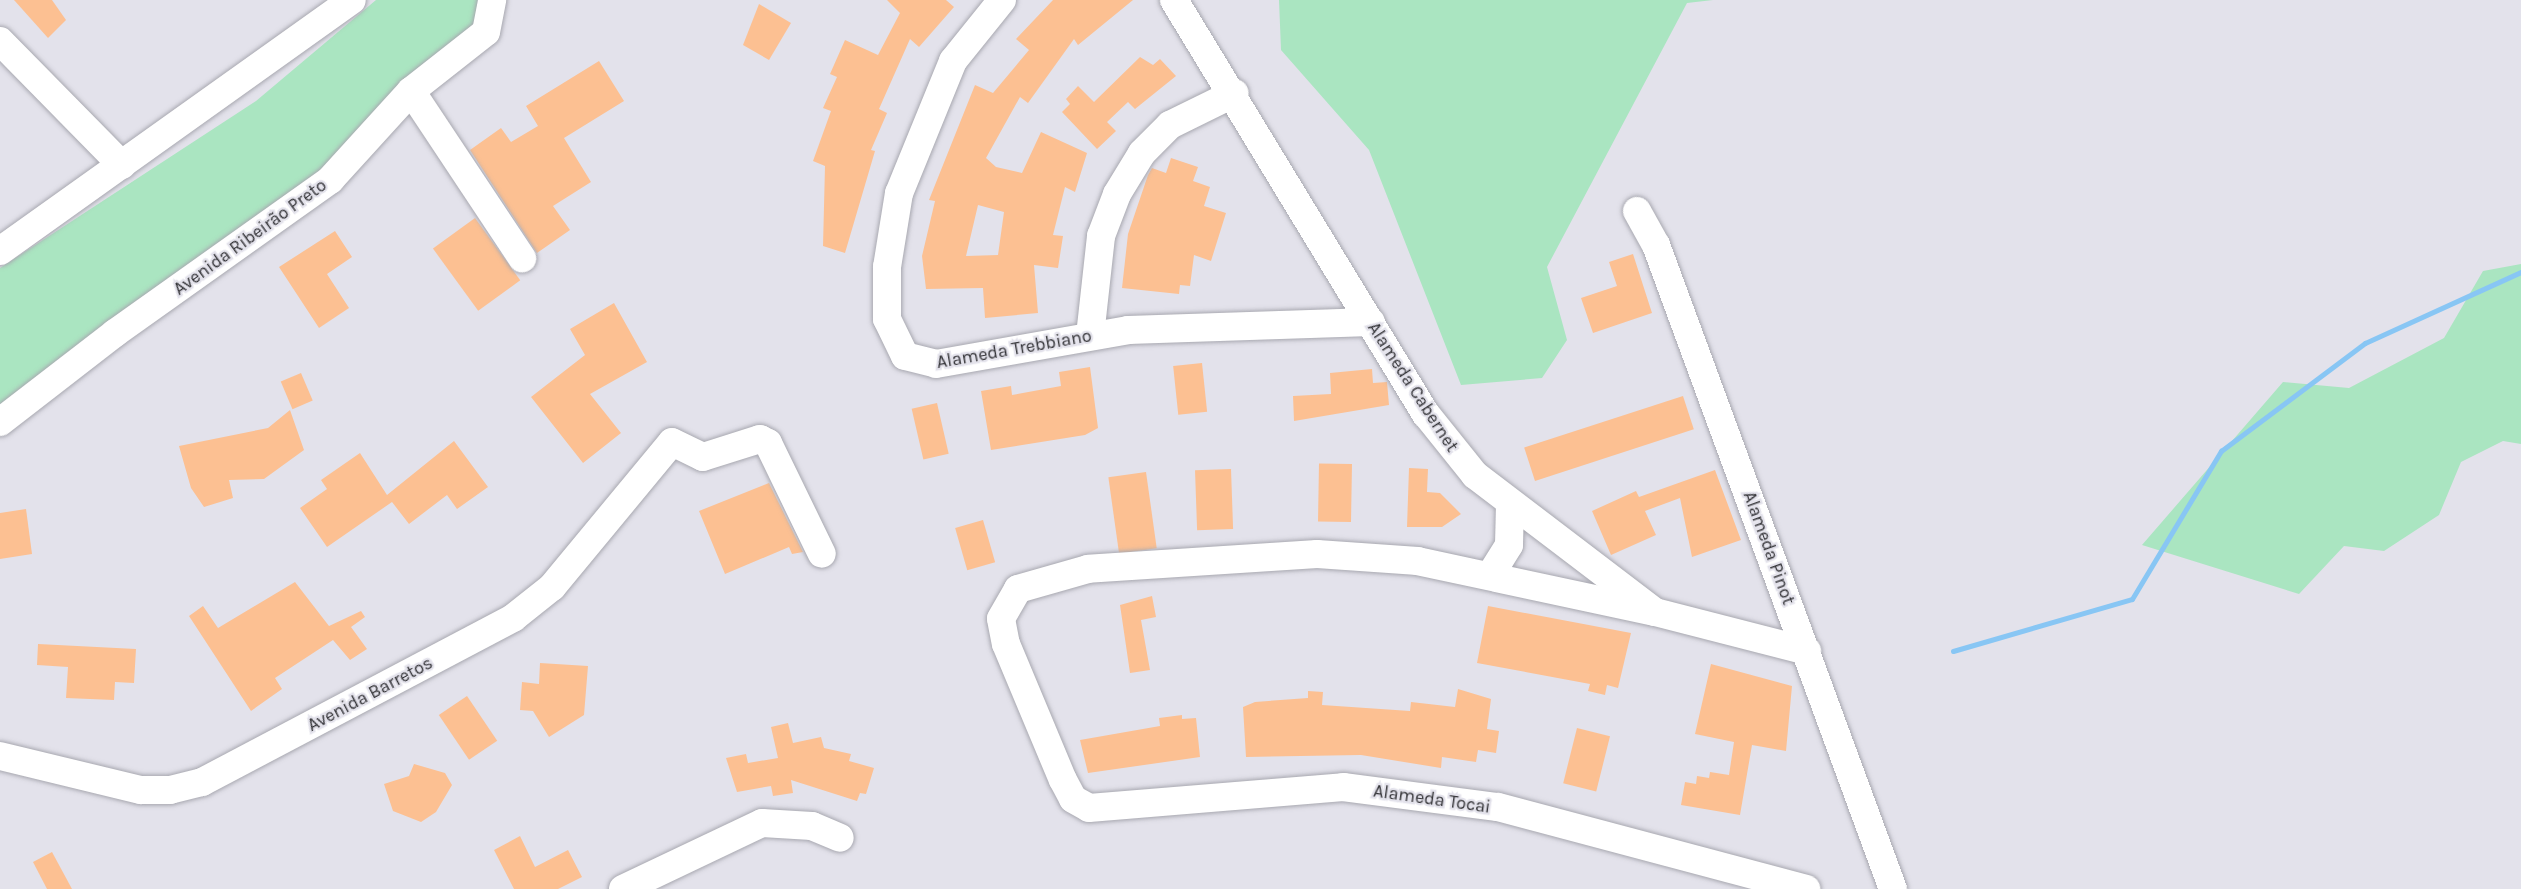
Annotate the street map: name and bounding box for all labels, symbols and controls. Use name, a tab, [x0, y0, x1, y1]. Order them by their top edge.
street label: Avenida Ribeirão Preto	[169, 174, 331, 300]
street label: Alameda Cabernet	[1363, 318, 1463, 456]
street label: Alameda Trebbiano	[935, 325, 1093, 373]
street label: Alameda Pinot	[1738, 488, 1800, 608]
street label: Avenida Barretos	[304, 652, 436, 736]
street label: Alameda Tocai	[1372, 780, 1492, 818]

